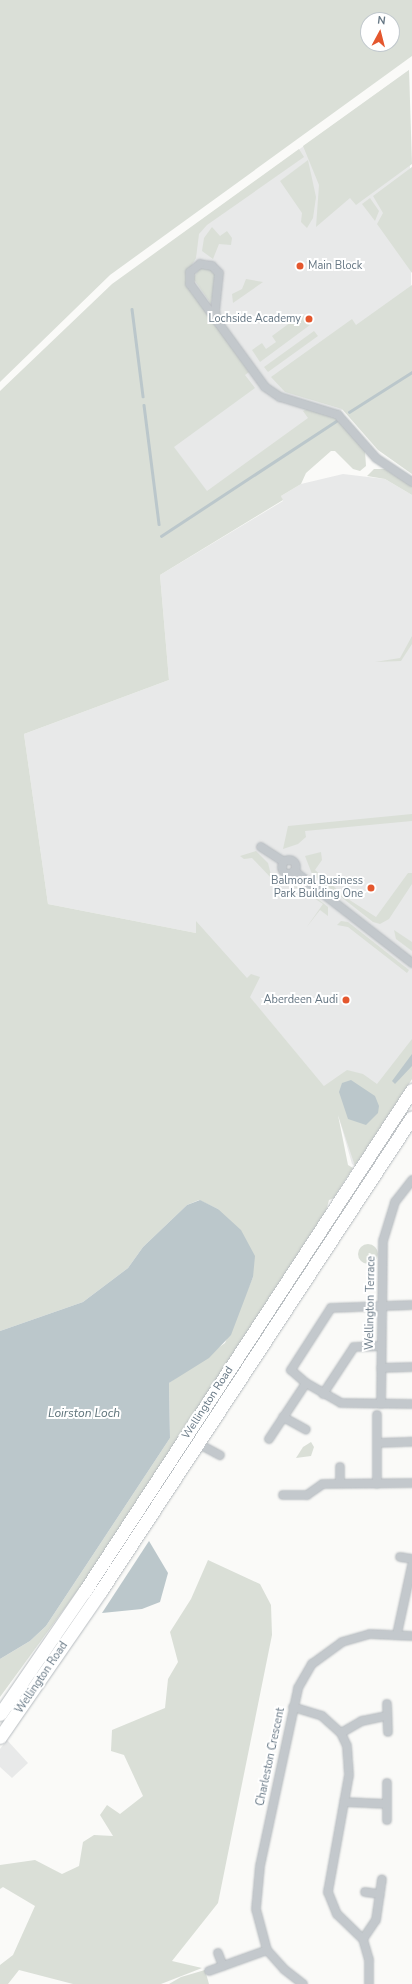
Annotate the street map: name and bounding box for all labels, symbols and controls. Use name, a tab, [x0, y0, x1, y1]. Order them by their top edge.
north arrow	[360, 12, 400, 52]
text: N	[376, 13, 386, 29]
place label: Main Block	[308, 259, 362, 273]
marker: Main Block	[295, 261, 305, 271]
place label: Lochside Academy	[209, 312, 301, 326]
marker: Lochside Academy	[304, 314, 314, 324]
place label: Balmoral Business Park Building One	[271, 875, 363, 901]
marker: Balmoral Business Park Building One	[366, 883, 376, 893]
place label: Aberdeen Audi	[264, 993, 338, 1007]
marker: Aberdeen Audi	[341, 995, 351, 1005]
street label: Wellington Terrace	[364, 1256, 378, 1350]
street label: Wellington Road	[180, 1364, 236, 1442]
water label: Loirston Loch	[48, 1407, 120, 1421]
street label: Wellington Road	[13, 1640, 71, 1716]
street label: Charleston Crescent	[254, 1707, 288, 1807]

